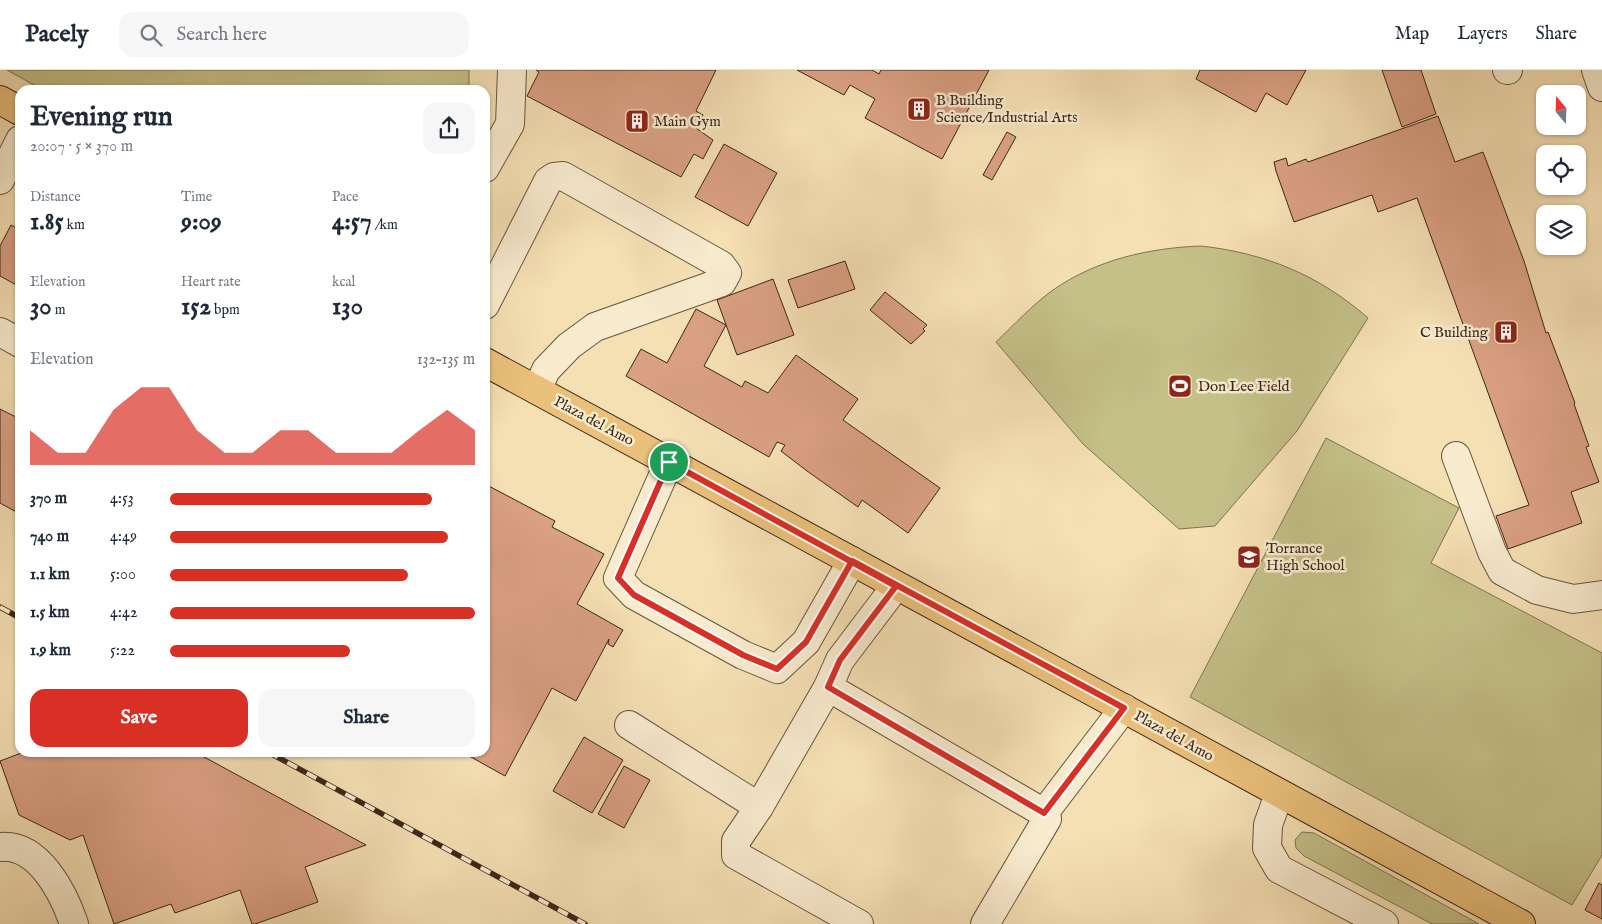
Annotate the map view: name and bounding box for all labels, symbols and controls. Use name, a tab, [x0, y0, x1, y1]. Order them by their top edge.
search box	[119, 12, 469, 57]
text: Pacely	[25, 19, 89, 50]
icon: search	[137, 21, 165, 49]
text: Search here	[177, 23, 267, 47]
text: Map	[1395, 23, 1429, 46]
text: Layers	[1457, 23, 1508, 46]
text: Share	[1536, 23, 1577, 46]
north arrow	[1536, 85, 1586, 135]
map controls	[1536, 85, 1586, 255]
place label: B Building Science/Industrial Arts	[936, 91, 1077, 127]
building icon: B Building Science/Industrial Arts	[906, 96, 932, 122]
text: Evening run	[30, 100, 173, 135]
button: share	[423, 102, 475, 154]
building icon: Main Gym	[624, 108, 650, 134]
place label: Main Gym	[654, 112, 721, 131]
text: 20:07 · 5 × 370 m	[30, 137, 133, 157]
button: locate	[1536, 145, 1586, 195]
text: Distance	[30, 188, 81, 206]
text: Time	[181, 188, 212, 206]
text: Pace	[332, 188, 359, 206]
button: layers	[1536, 205, 1586, 255]
text: 1.85	[30, 206, 64, 238]
text: 9:09	[181, 206, 222, 238]
text: 4:57	[332, 206, 372, 238]
text: km	[64, 216, 85, 234]
text: /km	[372, 216, 398, 234]
text: Elevation	[30, 273, 86, 291]
text: Heart rate	[181, 273, 241, 291]
text: kcal	[332, 273, 355, 291]
text: 30	[30, 291, 52, 323]
text: 152	[181, 291, 211, 323]
text: 130	[332, 291, 363, 323]
text: m	[52, 301, 66, 319]
text: bpm	[211, 301, 240, 319]
building icon: C Building	[1493, 319, 1519, 345]
place label: C Building	[1420, 323, 1489, 342]
text: Elevation	[30, 350, 93, 370]
text: 132–135 m	[417, 350, 475, 370]
sports icon: Don Lee Field	[1167, 373, 1193, 399]
place label: Don Lee Field	[1198, 377, 1291, 396]
street label: Plaza del Amo	[551, 392, 637, 450]
pin	[648, 441, 690, 483]
icon: arrive	[655, 448, 683, 476]
text: 370 m	[30, 489, 67, 509]
text: 4:53	[110, 489, 134, 509]
text: 740 m	[30, 527, 69, 547]
text: 4:49	[110, 527, 137, 547]
place label: Torrance High School	[1266, 539, 1345, 575]
school or university icon: Torrance High School	[1236, 544, 1262, 570]
text: 1.1 km	[30, 565, 70, 585]
text: 5:00	[110, 565, 136, 585]
text: 1.5 km	[30, 603, 70, 623]
text: 4:42	[110, 603, 137, 623]
text: 1.9 km	[30, 641, 71, 661]
text: 5:22	[110, 641, 135, 661]
button: Save	[30, 689, 248, 747]
button: Share	[258, 689, 475, 747]
street label: Plaza del Amo	[1131, 706, 1217, 766]

